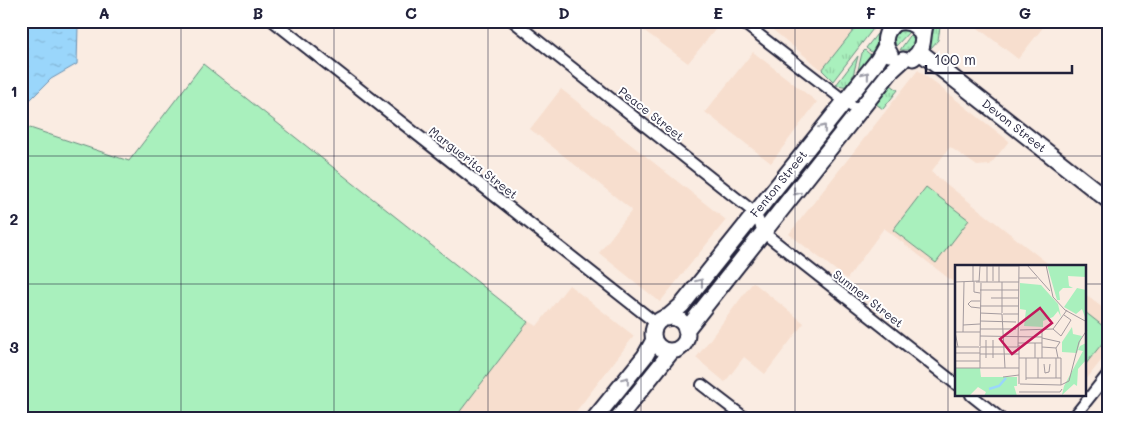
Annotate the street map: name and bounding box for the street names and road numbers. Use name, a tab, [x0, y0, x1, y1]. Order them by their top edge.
street label: Peace Street	[616, 83, 688, 144]
street label: Devon Street	[979, 95, 1050, 155]
street label: Marguerita Street	[426, 123, 521, 202]
street label: Fenton Street	[746, 147, 810, 220]
street label: Sumner Street	[830, 266, 907, 331]

